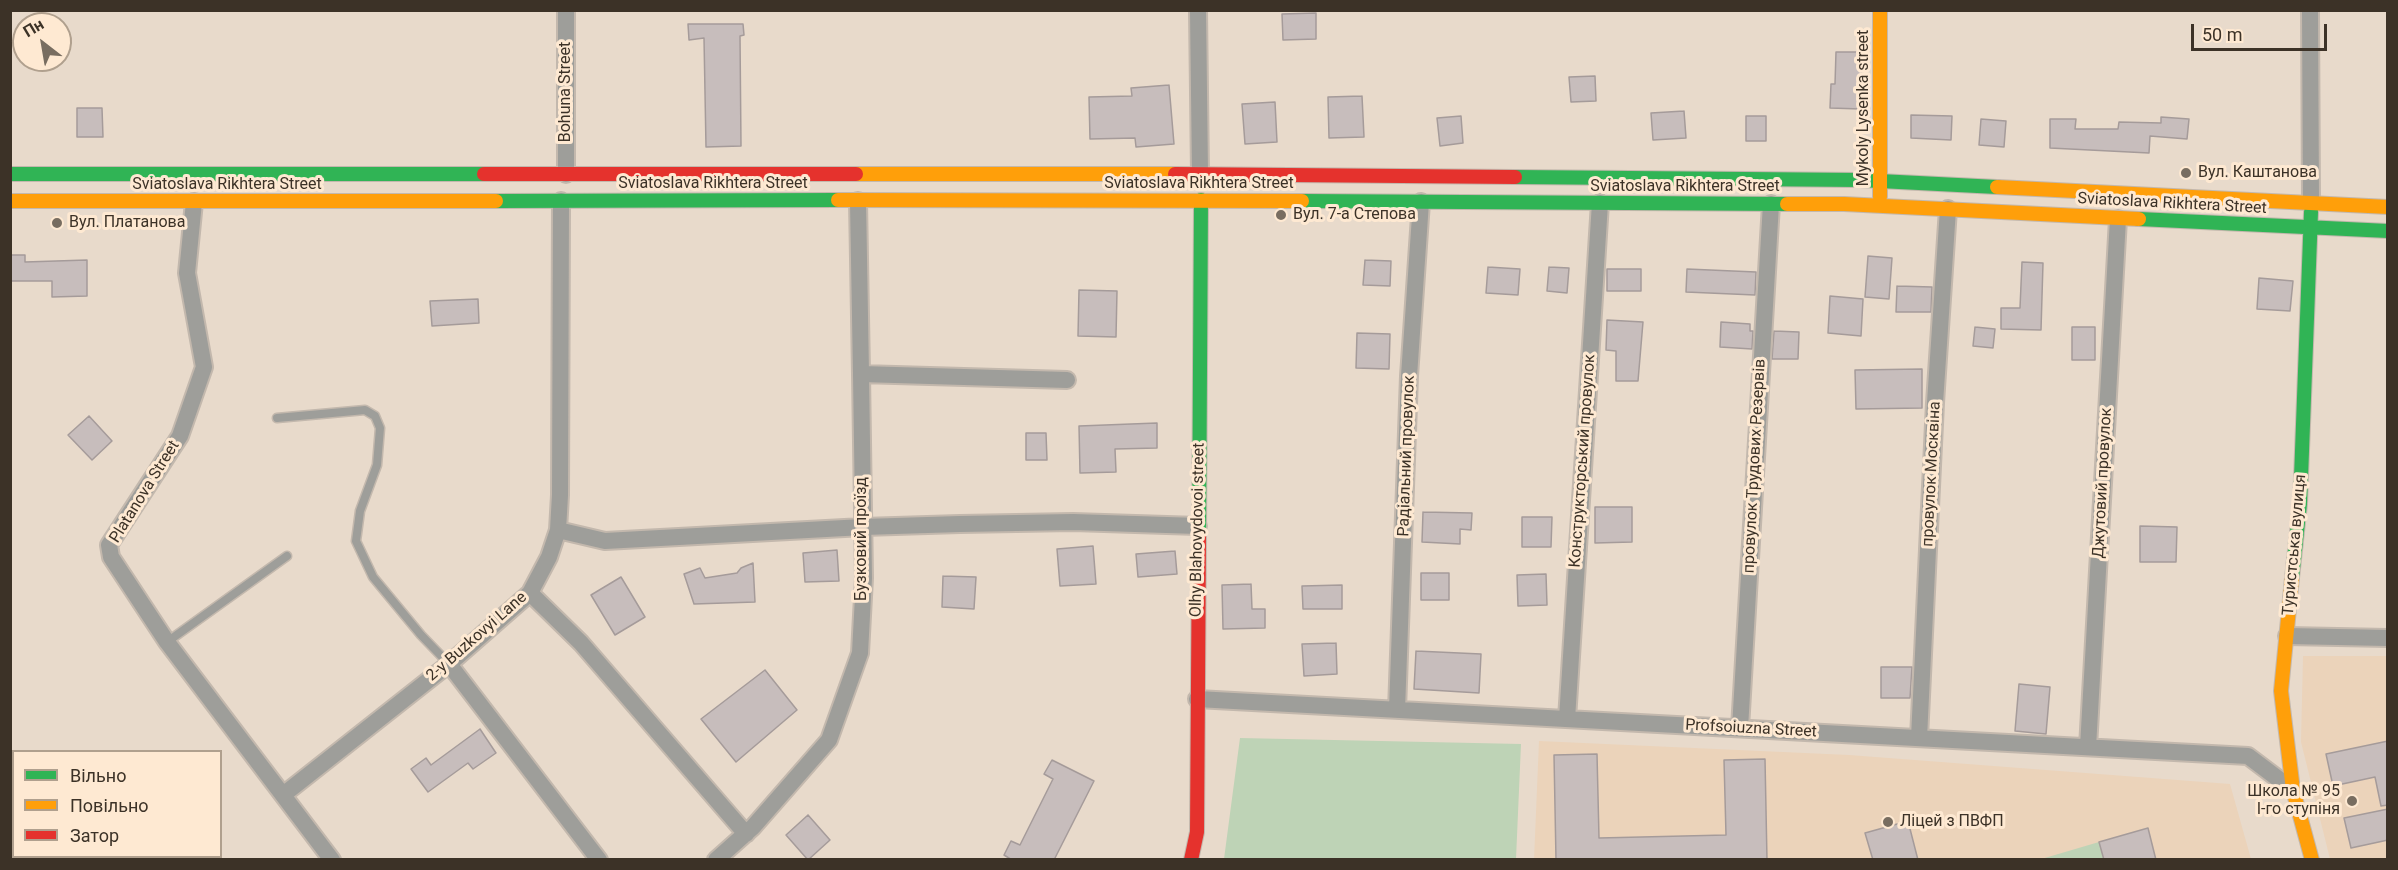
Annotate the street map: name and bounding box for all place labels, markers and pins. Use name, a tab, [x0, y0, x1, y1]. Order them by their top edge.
place label: Вул. Каштанова	[2198, 163, 2317, 183]
marker: Вул. Каштанова	[2179, 166, 2193, 180]
place label: Вул. 7-а Степова	[1293, 205, 1416, 225]
marker: Вул. 7-а Степова	[1274, 208, 1288, 222]
place label: Вул. Платанова	[69, 213, 185, 233]
marker: Вул. Платанова	[50, 216, 64, 230]
place label: Школа № 95 І-го ступіня	[2247, 782, 2340, 820]
marker: Школа № 95 І-го ступіня	[2345, 794, 2359, 808]
place label: Ліцей з ПВФП	[1900, 812, 2004, 832]
marker: Ліцей з ПВФП	[1881, 815, 1895, 829]

